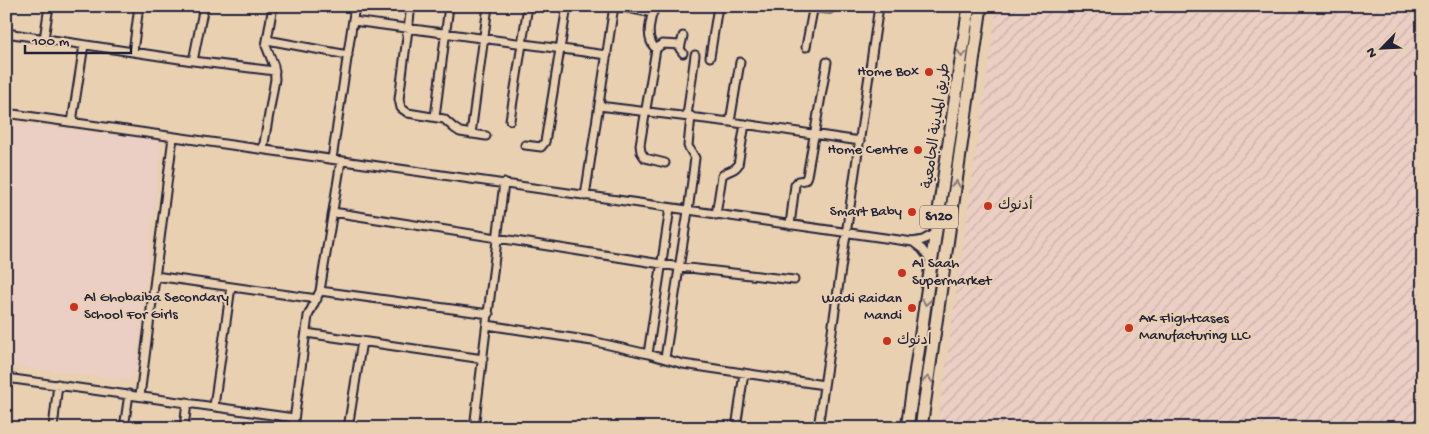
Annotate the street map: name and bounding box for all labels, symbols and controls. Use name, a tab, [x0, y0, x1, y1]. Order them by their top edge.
scale bar	[25, 22, 131, 54]
north arrow	[1356, 22, 1406, 72]
text: 100 m	[31, 33, 70, 51]
text: N	[1363, 45, 1382, 60]
one-way arrow	[958, 50, 968, 59]
street label: طريق المدينة الجامعية	[919, 62, 955, 190]
place label: Home Box	[857, 63, 919, 81]
marker: Home Box	[923, 66, 935, 78]
place label: Home Centre	[828, 141, 908, 159]
marker: Home Centre	[912, 144, 924, 156]
one-way arrow	[950, 180, 961, 188]
place label: أدنوك	[998, 195, 1033, 215]
marker: أدنوك	[982, 200, 994, 212]
place label: Smart Baby	[830, 203, 903, 221]
marker: Smart Baby	[906, 206, 918, 218]
road number: S120	[920, 206, 958, 228]
place label: Al Saah Supermarket	[912, 255, 993, 290]
marker: Al Saah Supermarket	[896, 267, 908, 279]
place label: Al Ghobaiba Secondary School For Girls	[84, 289, 229, 324]
place label: Wadi Raidan Mandi	[822, 290, 902, 325]
one-way arrow	[922, 298, 932, 306]
marker: Al Ghobaiba Secondary School For Girls	[68, 301, 80, 313]
marker: Wadi Raidan Mandi	[906, 302, 918, 314]
place label: AK Flightcases Manufacturing LLC	[1139, 310, 1251, 345]
marker: AK Flightcases Manufacturing LLC	[1123, 322, 1135, 334]
place label: ادنوك	[897, 332, 932, 350]
marker: ادنوك	[881, 335, 893, 347]
one-way arrow	[922, 375, 932, 384]

